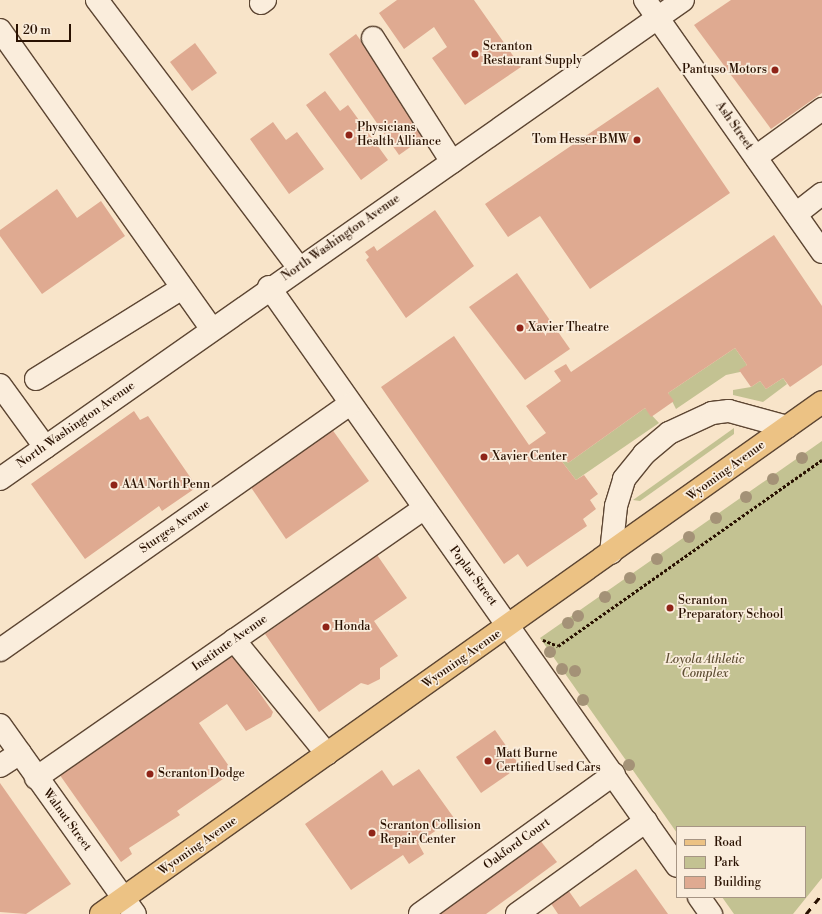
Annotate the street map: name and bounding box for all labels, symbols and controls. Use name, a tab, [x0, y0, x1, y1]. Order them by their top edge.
scale bar	[18, 16, 73, 42]
text: 20 m	[23, 23, 51, 38]
place label: Scranton Restaurant Supply	[483, 40, 582, 68]
marker: Scranton Restaurant Supply	[470, 49, 480, 59]
place label: Pantuso Motors	[682, 63, 767, 77]
marker: Pantuso Motors	[770, 65, 780, 75]
street label: Ash Street	[712, 99, 756, 153]
place label: Physicians Health Alliance	[357, 121, 441, 149]
marker: Physicians Health Alliance	[344, 130, 354, 140]
place label: Tom Hesser BMW	[532, 133, 629, 147]
marker: Tom Hesser BMW	[632, 135, 642, 145]
street label: North Washington Avenue	[279, 192, 403, 284]
place label: Xavier Theatre	[528, 321, 609, 335]
marker: Xavier Theatre	[515, 323, 525, 333]
street label: North Washington Avenue	[14, 379, 138, 471]
street label: Wyoming Avenue	[684, 438, 768, 504]
place label: Xavier Center	[492, 450, 567, 464]
marker: Xavier Center	[479, 452, 489, 462]
place label: AAA North Penn	[122, 478, 210, 492]
marker: AAA North Penn	[109, 480, 119, 490]
street label: Sturges Avenue	[137, 497, 213, 557]
street label: Poplar Street	[446, 543, 500, 609]
place label: Scranton Preparatory School	[678, 594, 783, 622]
marker: Scranton Preparatory School	[665, 603, 675, 613]
street label: Institute Avenue	[190, 612, 270, 674]
place label: Honda	[334, 620, 370, 634]
marker: Honda	[321, 622, 331, 632]
street label: Wyoming Avenue	[420, 626, 504, 692]
park label: Loyola Athletic Complex	[666, 653, 744, 681]
place label: Matt Burne Certified Used Cars	[496, 747, 601, 775]
marker: Matt Burne Certified Used Cars	[483, 756, 493, 766]
place label: Scranton Dodge	[158, 767, 245, 781]
marker: Scranton Dodge	[145, 769, 155, 779]
street label: Walnut Street	[40, 786, 94, 854]
street label: Wyoming Avenue	[156, 813, 240, 879]
street label: Oakford Court	[481, 815, 553, 873]
place label: Scranton Collision Repair Center	[380, 819, 481, 847]
legend	[676, 826, 806, 898]
marker: Scranton Collision Repair Center	[367, 828, 377, 838]
text: Road	[714, 835, 742, 850]
text: Park	[714, 855, 739, 870]
text: Building	[714, 875, 761, 890]

